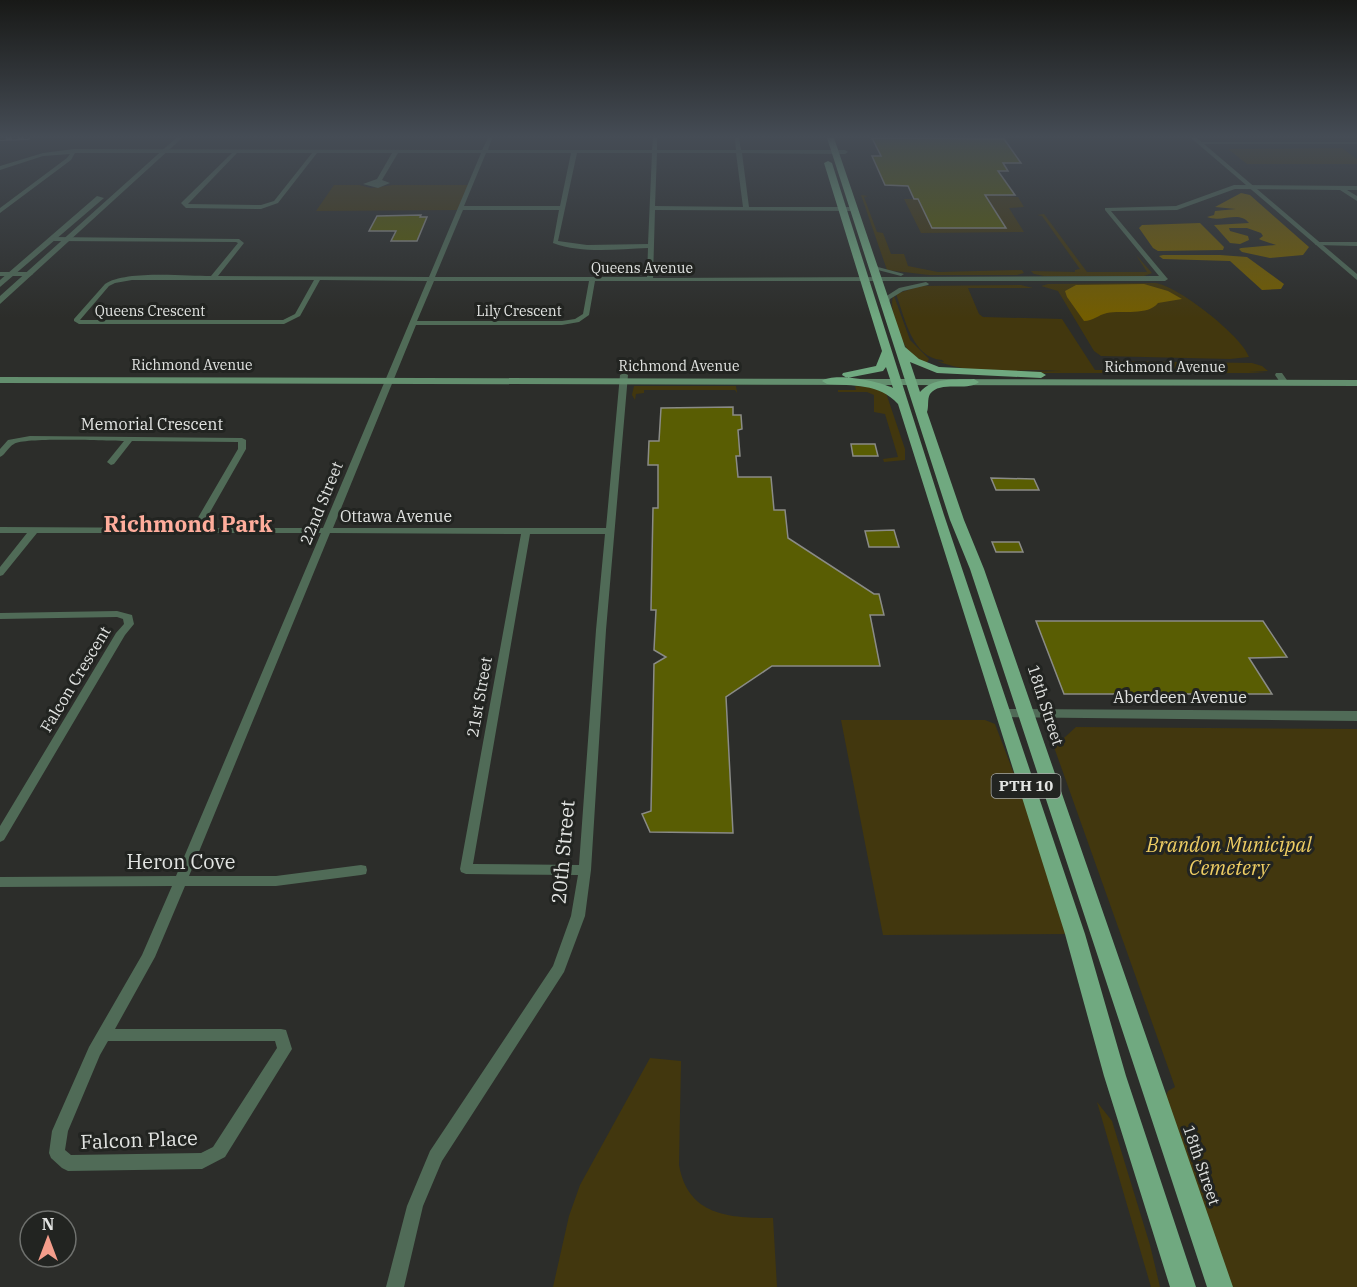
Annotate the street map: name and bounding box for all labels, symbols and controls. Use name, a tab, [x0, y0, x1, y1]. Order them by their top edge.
street label: Queens Avenue	[591, 259, 693, 277]
street label: Queens Crescent	[95, 302, 205, 320]
street label: Lily Crescent	[476, 302, 562, 320]
street label: Richmond Avenue	[132, 356, 252, 374]
street label: Richmond Avenue	[619, 357, 739, 375]
street label: Richmond Avenue	[1105, 358, 1225, 376]
street label: Memorial Crescent	[81, 414, 224, 434]
street label: 22nd Street	[295, 458, 347, 547]
street label: Ottawa Avenue	[340, 506, 452, 526]
district label: Richmond Park	[103, 509, 273, 538]
street label: Falcon Crescent	[35, 622, 115, 736]
street label: 21st Street	[462, 655, 496, 739]
street label: 18th Street	[1024, 662, 1069, 748]
street label: Aberdeen Avenue	[1113, 687, 1247, 707]
road number: PTH 10	[992, 774, 1060, 798]
street label: 20th Street	[545, 799, 580, 905]
park label: Brandon Municipal Cemetery	[1145, 831, 1312, 881]
street label: Heron Cove	[126, 848, 236, 875]
street label: 18th Street	[1179, 1122, 1225, 1208]
street label: Falcon Place	[80, 1124, 198, 1155]
north arrow	[18, 1209, 78, 1269]
text: N	[42, 1214, 54, 1234]

